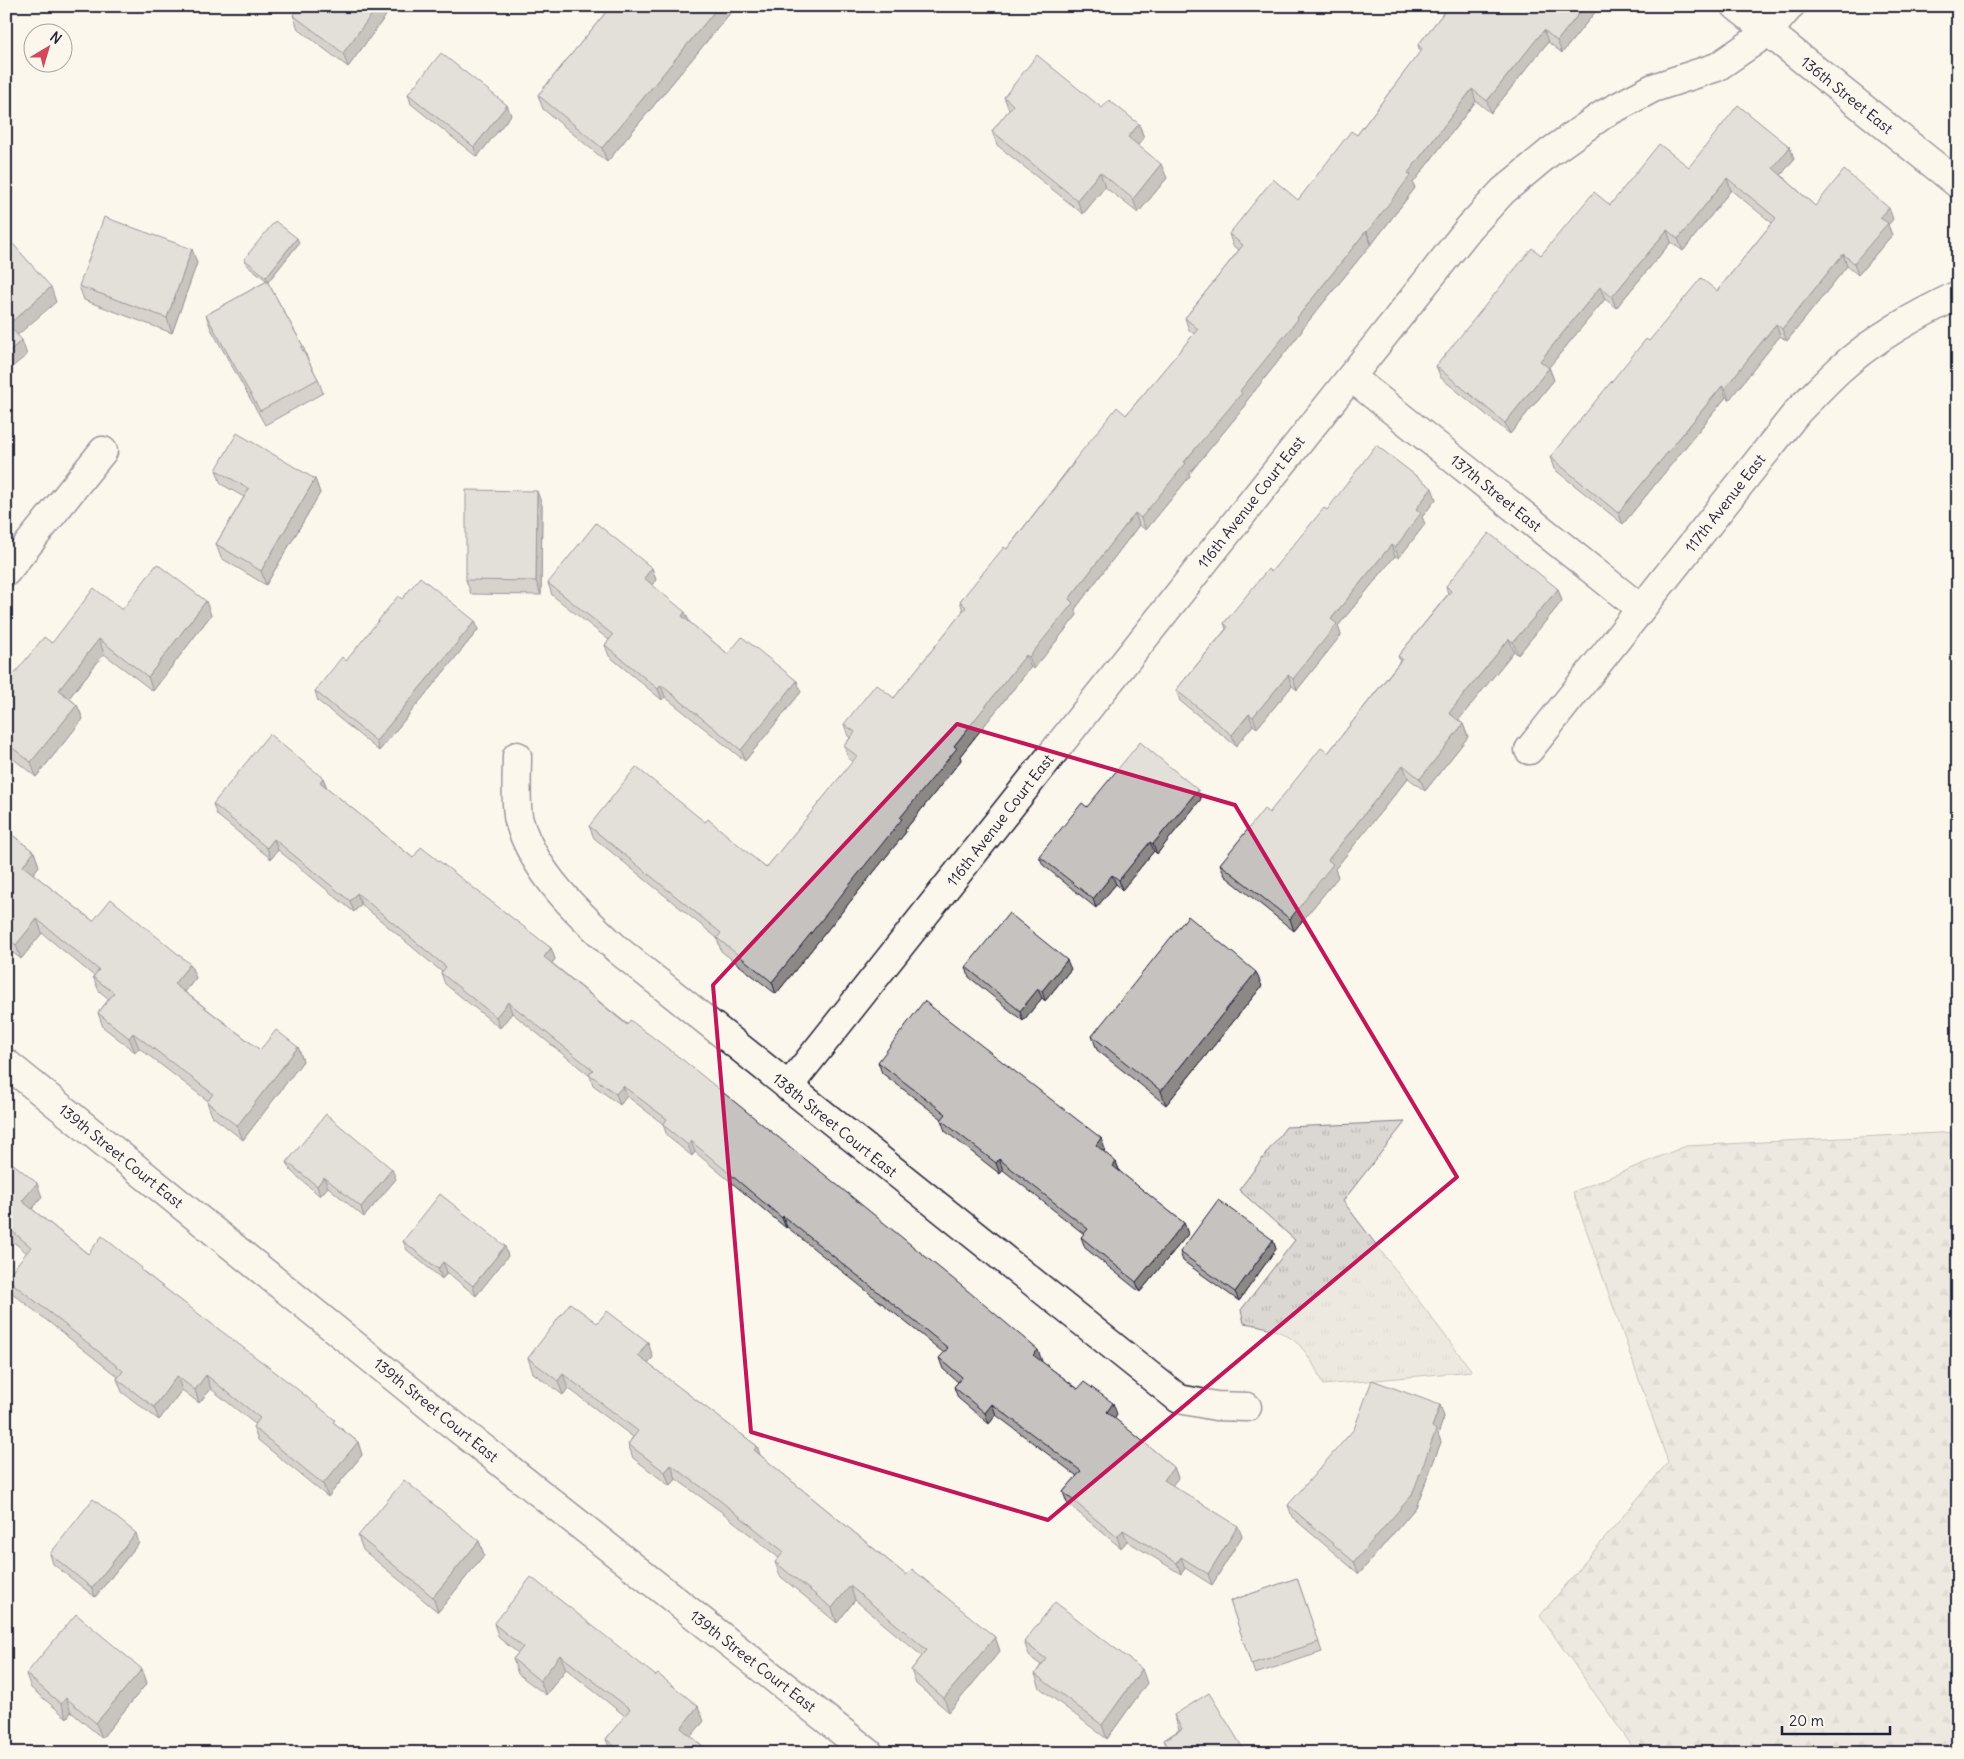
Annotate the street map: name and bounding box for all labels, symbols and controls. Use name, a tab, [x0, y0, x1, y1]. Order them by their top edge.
north arrow	[22, 22, 72, 72]
text: N	[47, 28, 65, 48]
street label: 136th Street East	[1797, 52, 1897, 138]
street label: 116th Avenue Court East	[1194, 432, 1308, 572]
street label: 137th Street East	[1447, 450, 1545, 536]
street label: 117th Avenue East	[1681, 450, 1769, 556]
street label: 116th Avenue Court East	[943, 750, 1057, 890]
street label: 138th Street Court East	[769, 1069, 901, 1181]
street label: 139th Street Court East	[55, 1100, 187, 1212]
street label: 139th Street Court East	[370, 1354, 502, 1466]
street label: 139th Street Court East	[686, 1606, 820, 1716]
scale bar	[1782, 1704, 1889, 1736]
text: 20 m	[1789, 1711, 1824, 1730]

